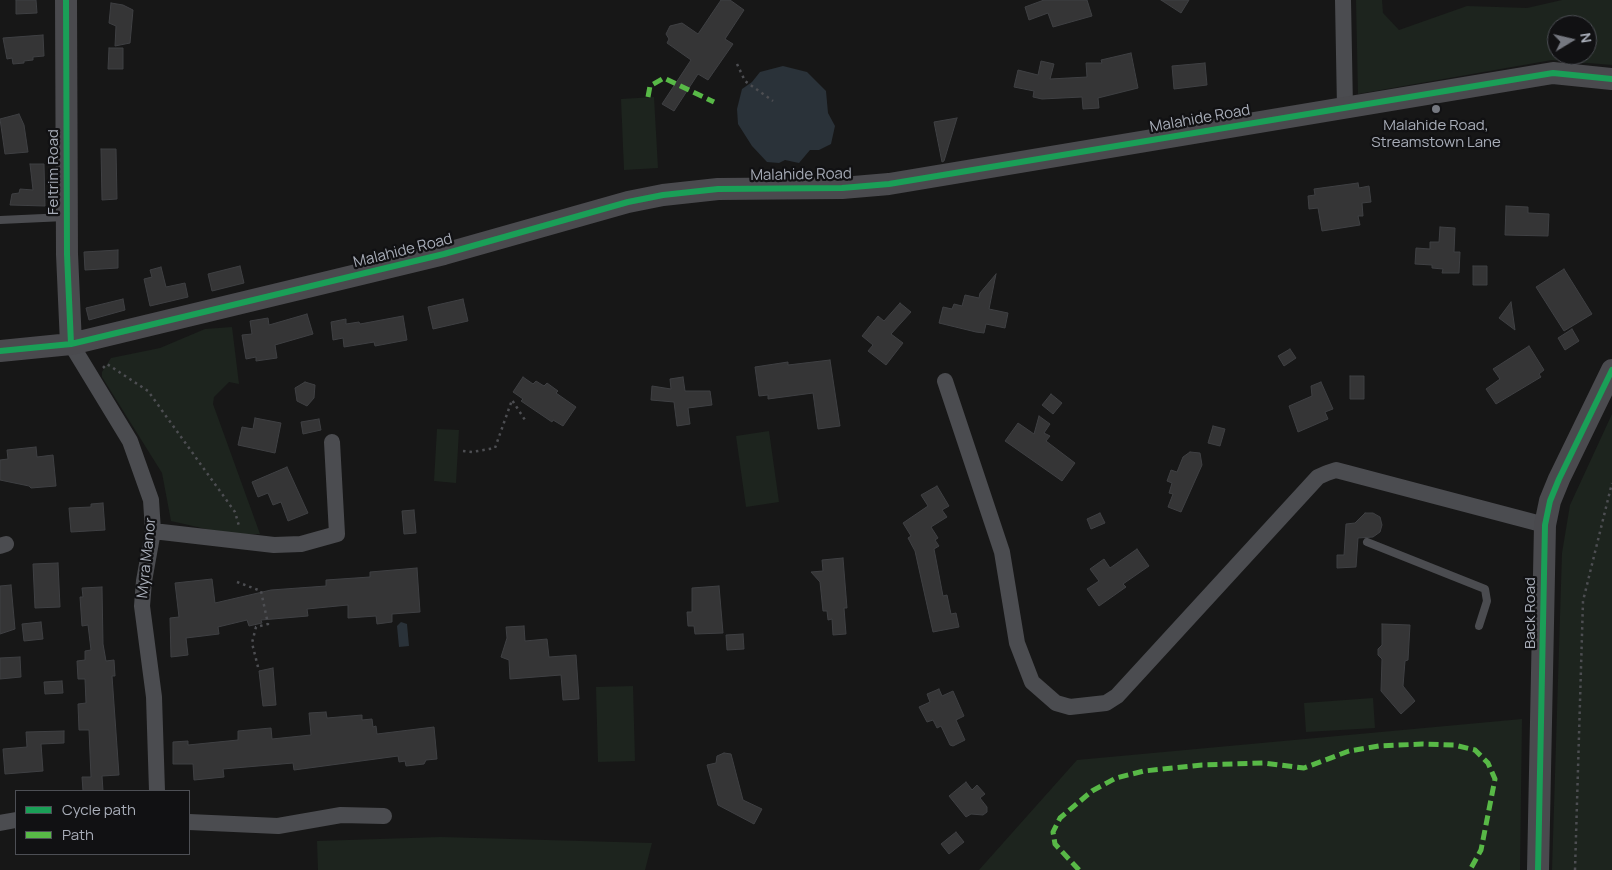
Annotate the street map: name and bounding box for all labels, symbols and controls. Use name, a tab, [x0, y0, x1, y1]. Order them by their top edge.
north arrow	[1547, 15, 1597, 65]
text: N	[1576, 31, 1596, 44]
street label: Malahide Road	[1149, 101, 1251, 137]
marker: Malahide Road, Streamstown Lane	[1430, 103, 1442, 115]
place label: Malahide Road, Streamstown Lane	[1371, 117, 1501, 152]
street label: Feltrim Road	[45, 129, 63, 215]
street label: Malahide Road	[750, 165, 852, 185]
street label: Malahide Road	[352, 230, 454, 272]
street label: Myra Manor	[134, 517, 160, 599]
street label: Back Road	[1522, 577, 1540, 649]
legend	[15, 790, 190, 855]
text: Cycle path	[62, 799, 136, 820]
text: Path	[62, 824, 94, 845]

